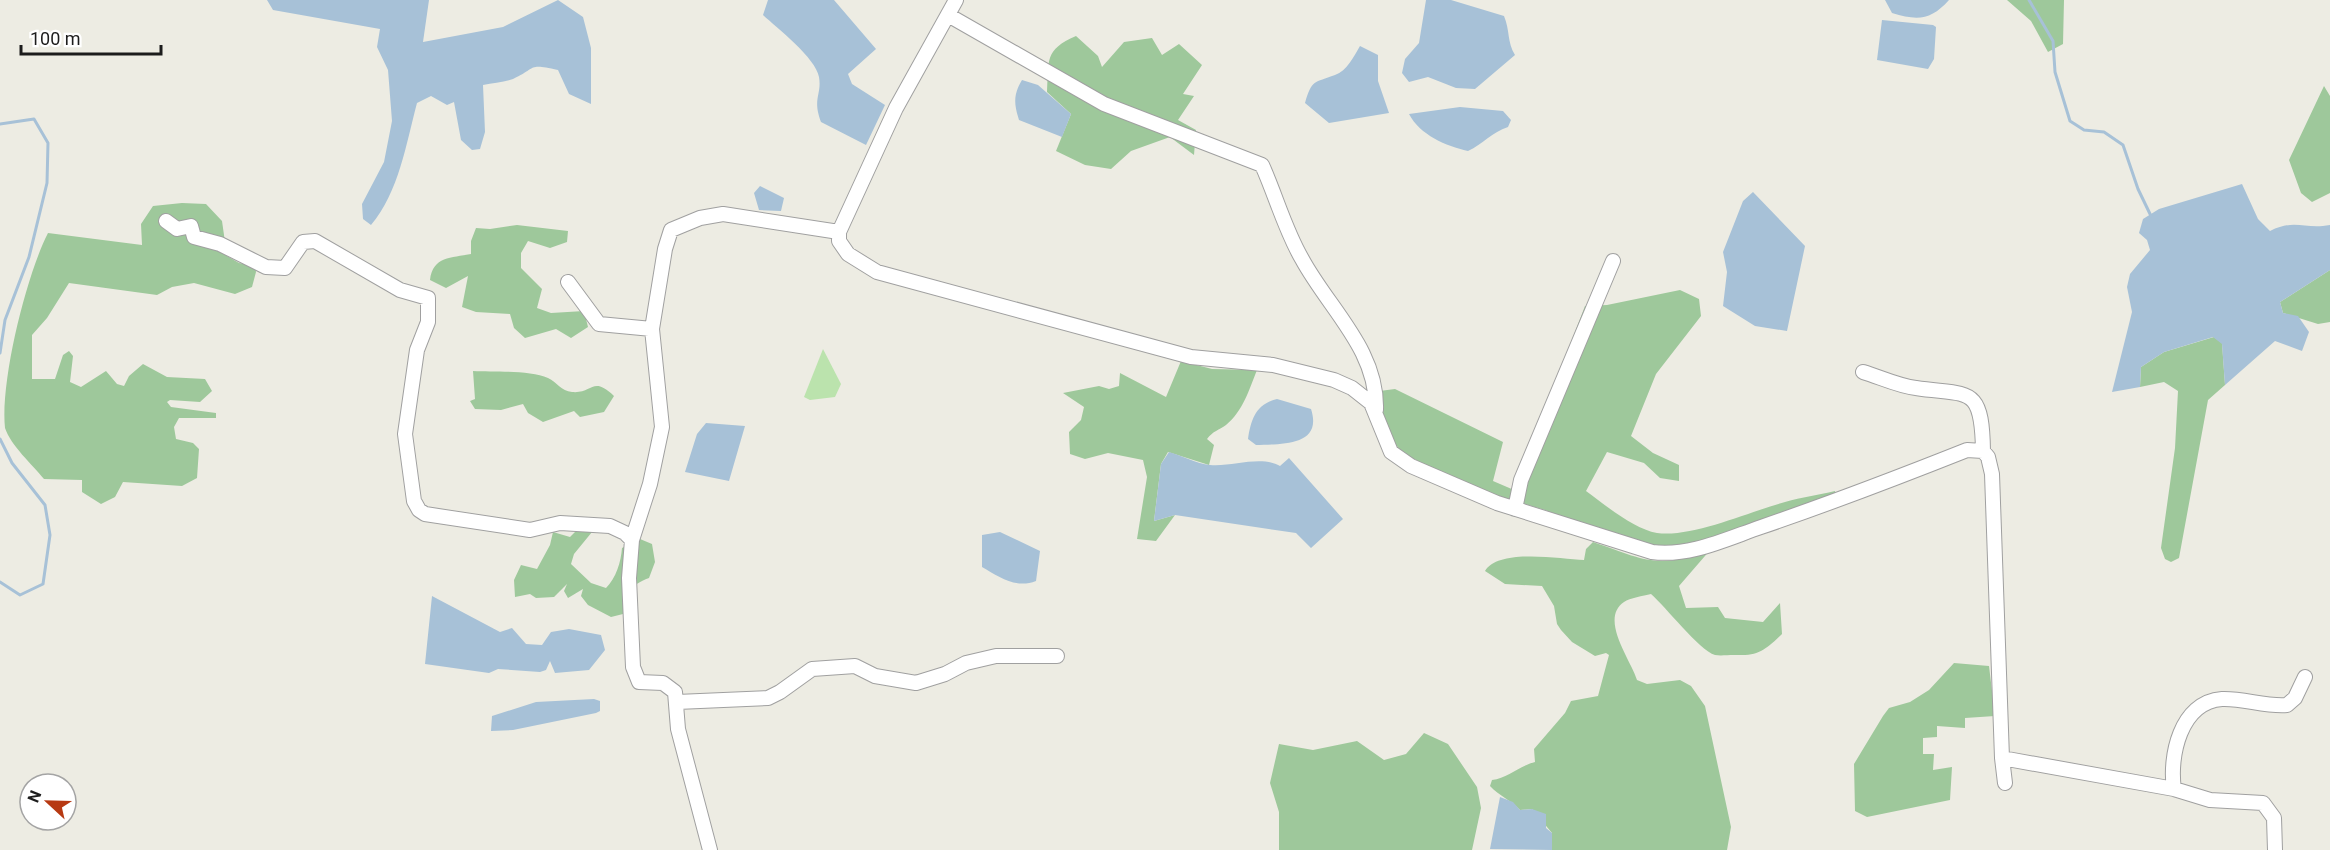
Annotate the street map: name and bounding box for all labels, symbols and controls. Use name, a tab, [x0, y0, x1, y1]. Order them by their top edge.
scale bar	[21, 18, 160, 56]
text: 100 m	[30, 28, 81, 49]
north arrow	[18, 772, 78, 832]
text: N	[24, 788, 45, 805]

